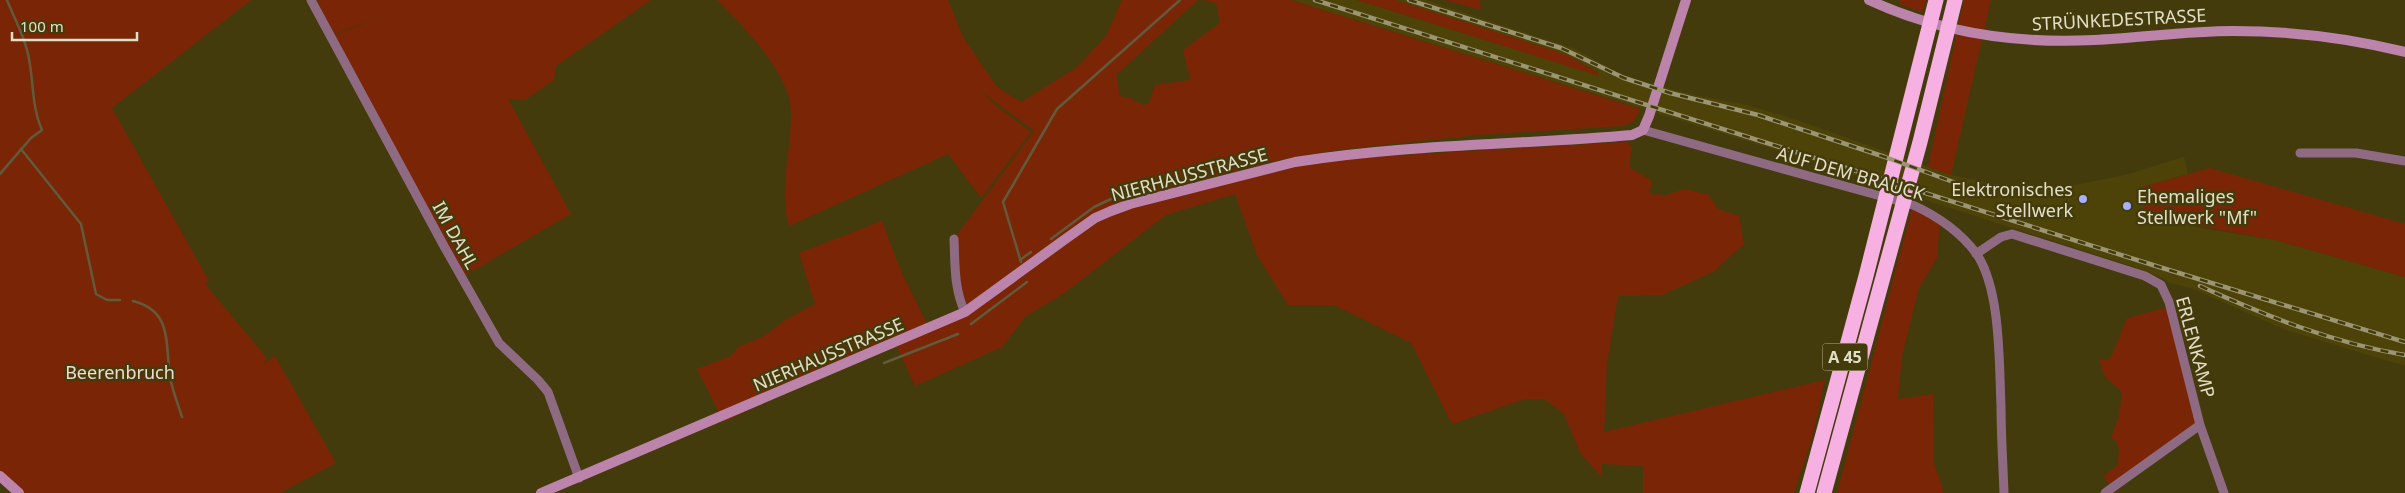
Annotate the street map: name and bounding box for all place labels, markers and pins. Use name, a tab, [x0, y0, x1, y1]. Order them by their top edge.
place label: Elektronisches Stellwerk	[1951, 177, 2073, 222]
place label: Ehemaliges Stellwerk "Mf"	[2137, 184, 2257, 229]
marker: Elektronisches Stellwerk	[2077, 193, 2089, 205]
marker: Ehemaliges Stellwerk "Mf"	[2121, 200, 2133, 212]

